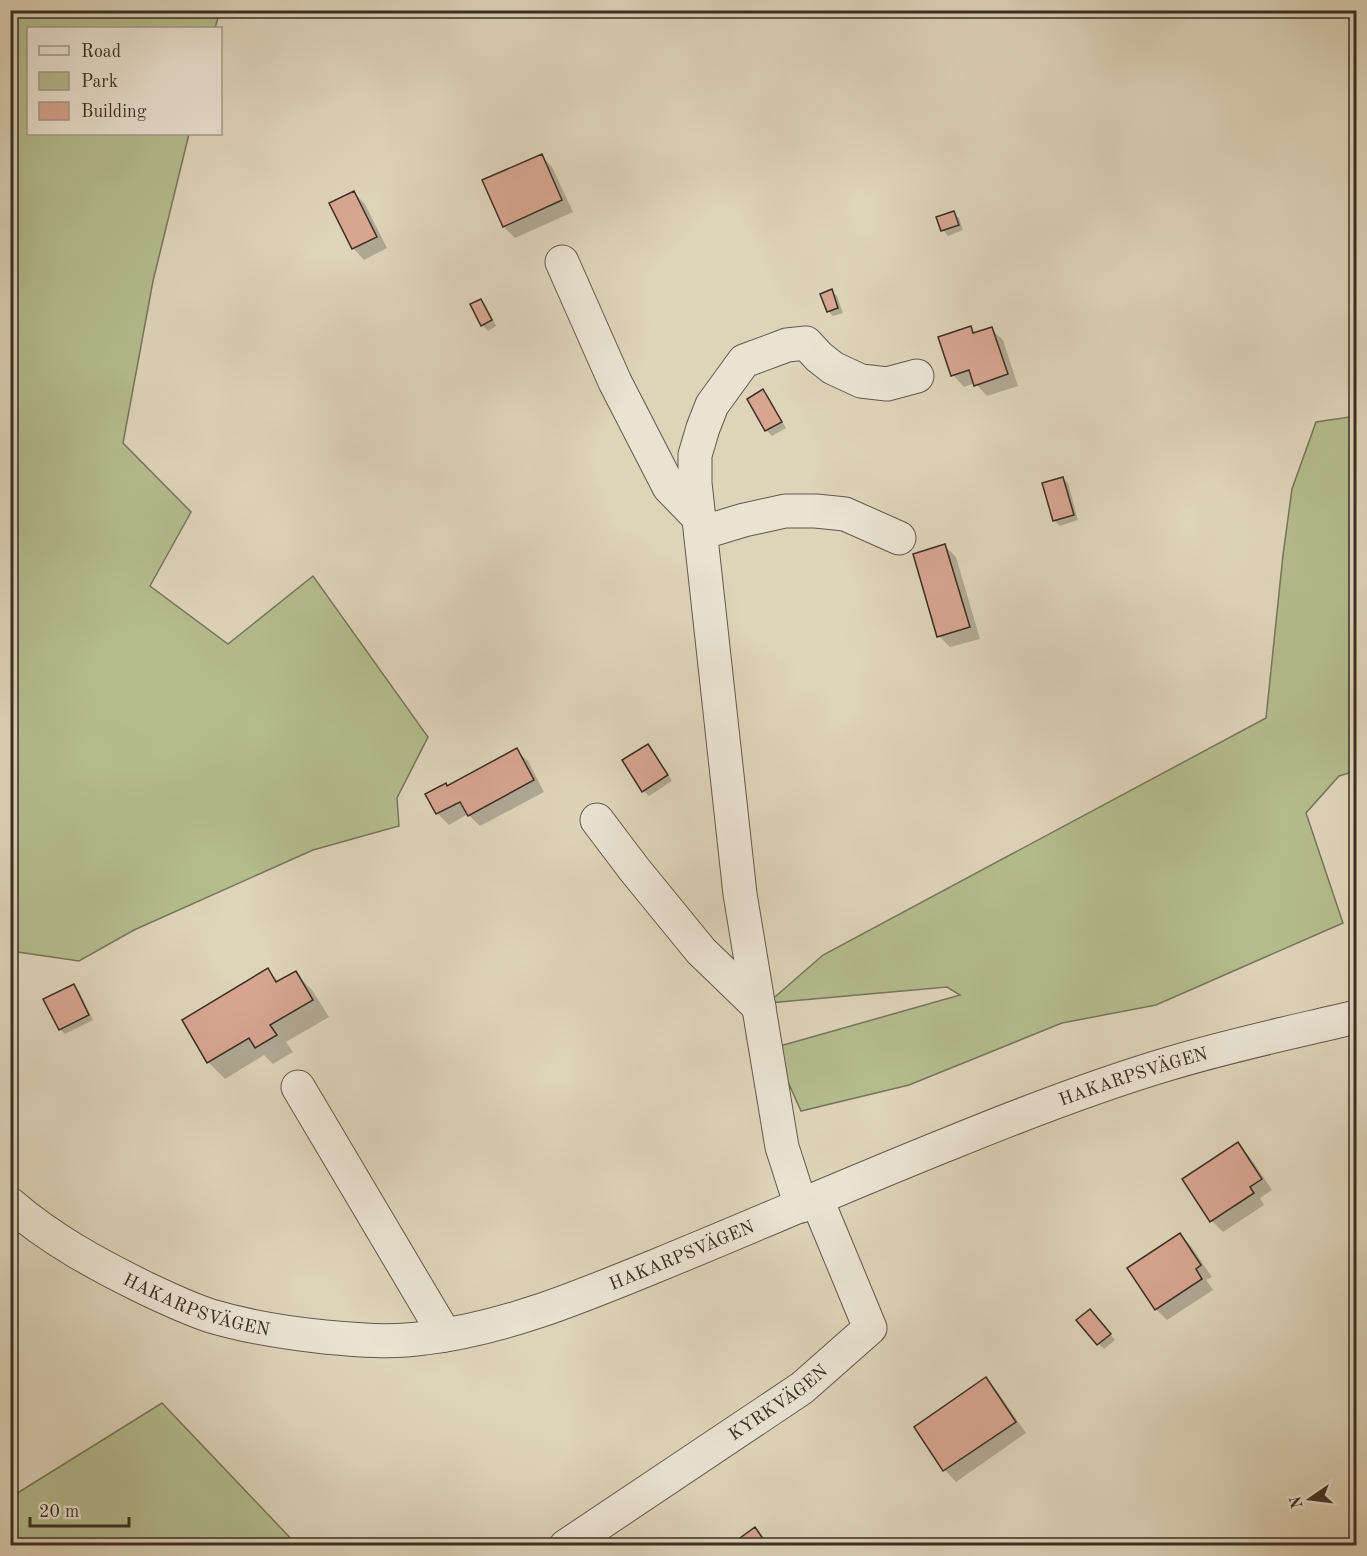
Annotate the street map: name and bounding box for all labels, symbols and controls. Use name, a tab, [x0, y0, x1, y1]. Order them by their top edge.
legend	[27, 27, 222, 135]
text: Road	[81, 43, 121, 61]
text: Park	[81, 73, 118, 91]
text: Building	[81, 103, 147, 121]
street label: HAKARPSVÄGEN	[1057, 1045, 1210, 1110]
street label: HAKARPSVÄGEN	[607, 1218, 757, 1294]
street label: HAKARPSVÄGEN	[120, 1271, 271, 1339]
street label: KYRKVÄGEN	[726, 1362, 831, 1444]
north arrow	[1280, 1469, 1340, 1529]
scale bar	[30, 1490, 129, 1528]
text: N	[1288, 1494, 1307, 1510]
text: 20 m	[39, 1503, 79, 1521]

